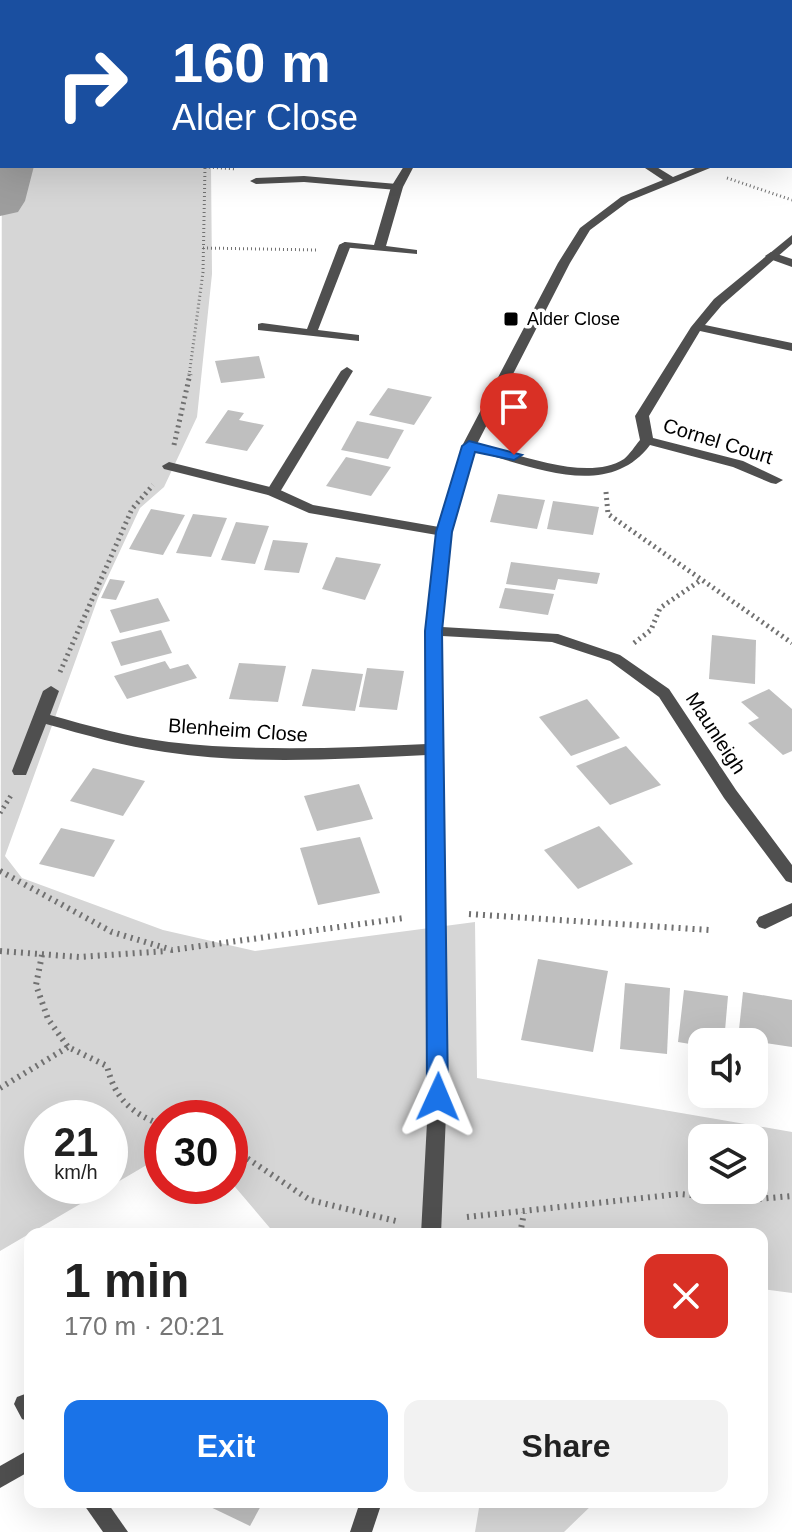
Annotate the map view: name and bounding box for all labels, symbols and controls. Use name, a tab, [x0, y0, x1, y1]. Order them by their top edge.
text: 160 m	[172, 31, 331, 94]
icon: right	[40, 32, 144, 136]
text: Alder Close	[172, 97, 358, 138]
place label: Alder Close	[527, 309, 620, 329]
marker: Alder Close	[502, 310, 520, 328]
pin	[480, 373, 548, 455]
icon: arrive	[492, 385, 536, 429]
street label: Cornel Court	[661, 414, 776, 468]
street label: Maunleigh	[682, 688, 750, 778]
street label: Blenheim Close	[167, 714, 309, 746]
map controls	[688, 1028, 768, 1204]
button: sound	[688, 1028, 768, 1108]
position arrow	[396, 1055, 480, 1139]
speed limit sign: 30	[144, 1100, 248, 1204]
text: 21	[54, 1120, 98, 1164]
button: layers	[688, 1124, 768, 1204]
text: km/h	[54, 1161, 98, 1183]
text: 1 min	[64, 1254, 189, 1307]
button: close	[644, 1254, 728, 1338]
text: 170 m · 20:21	[64, 1311, 224, 1341]
button: Exit	[64, 1400, 388, 1492]
button: Share	[404, 1400, 728, 1492]

